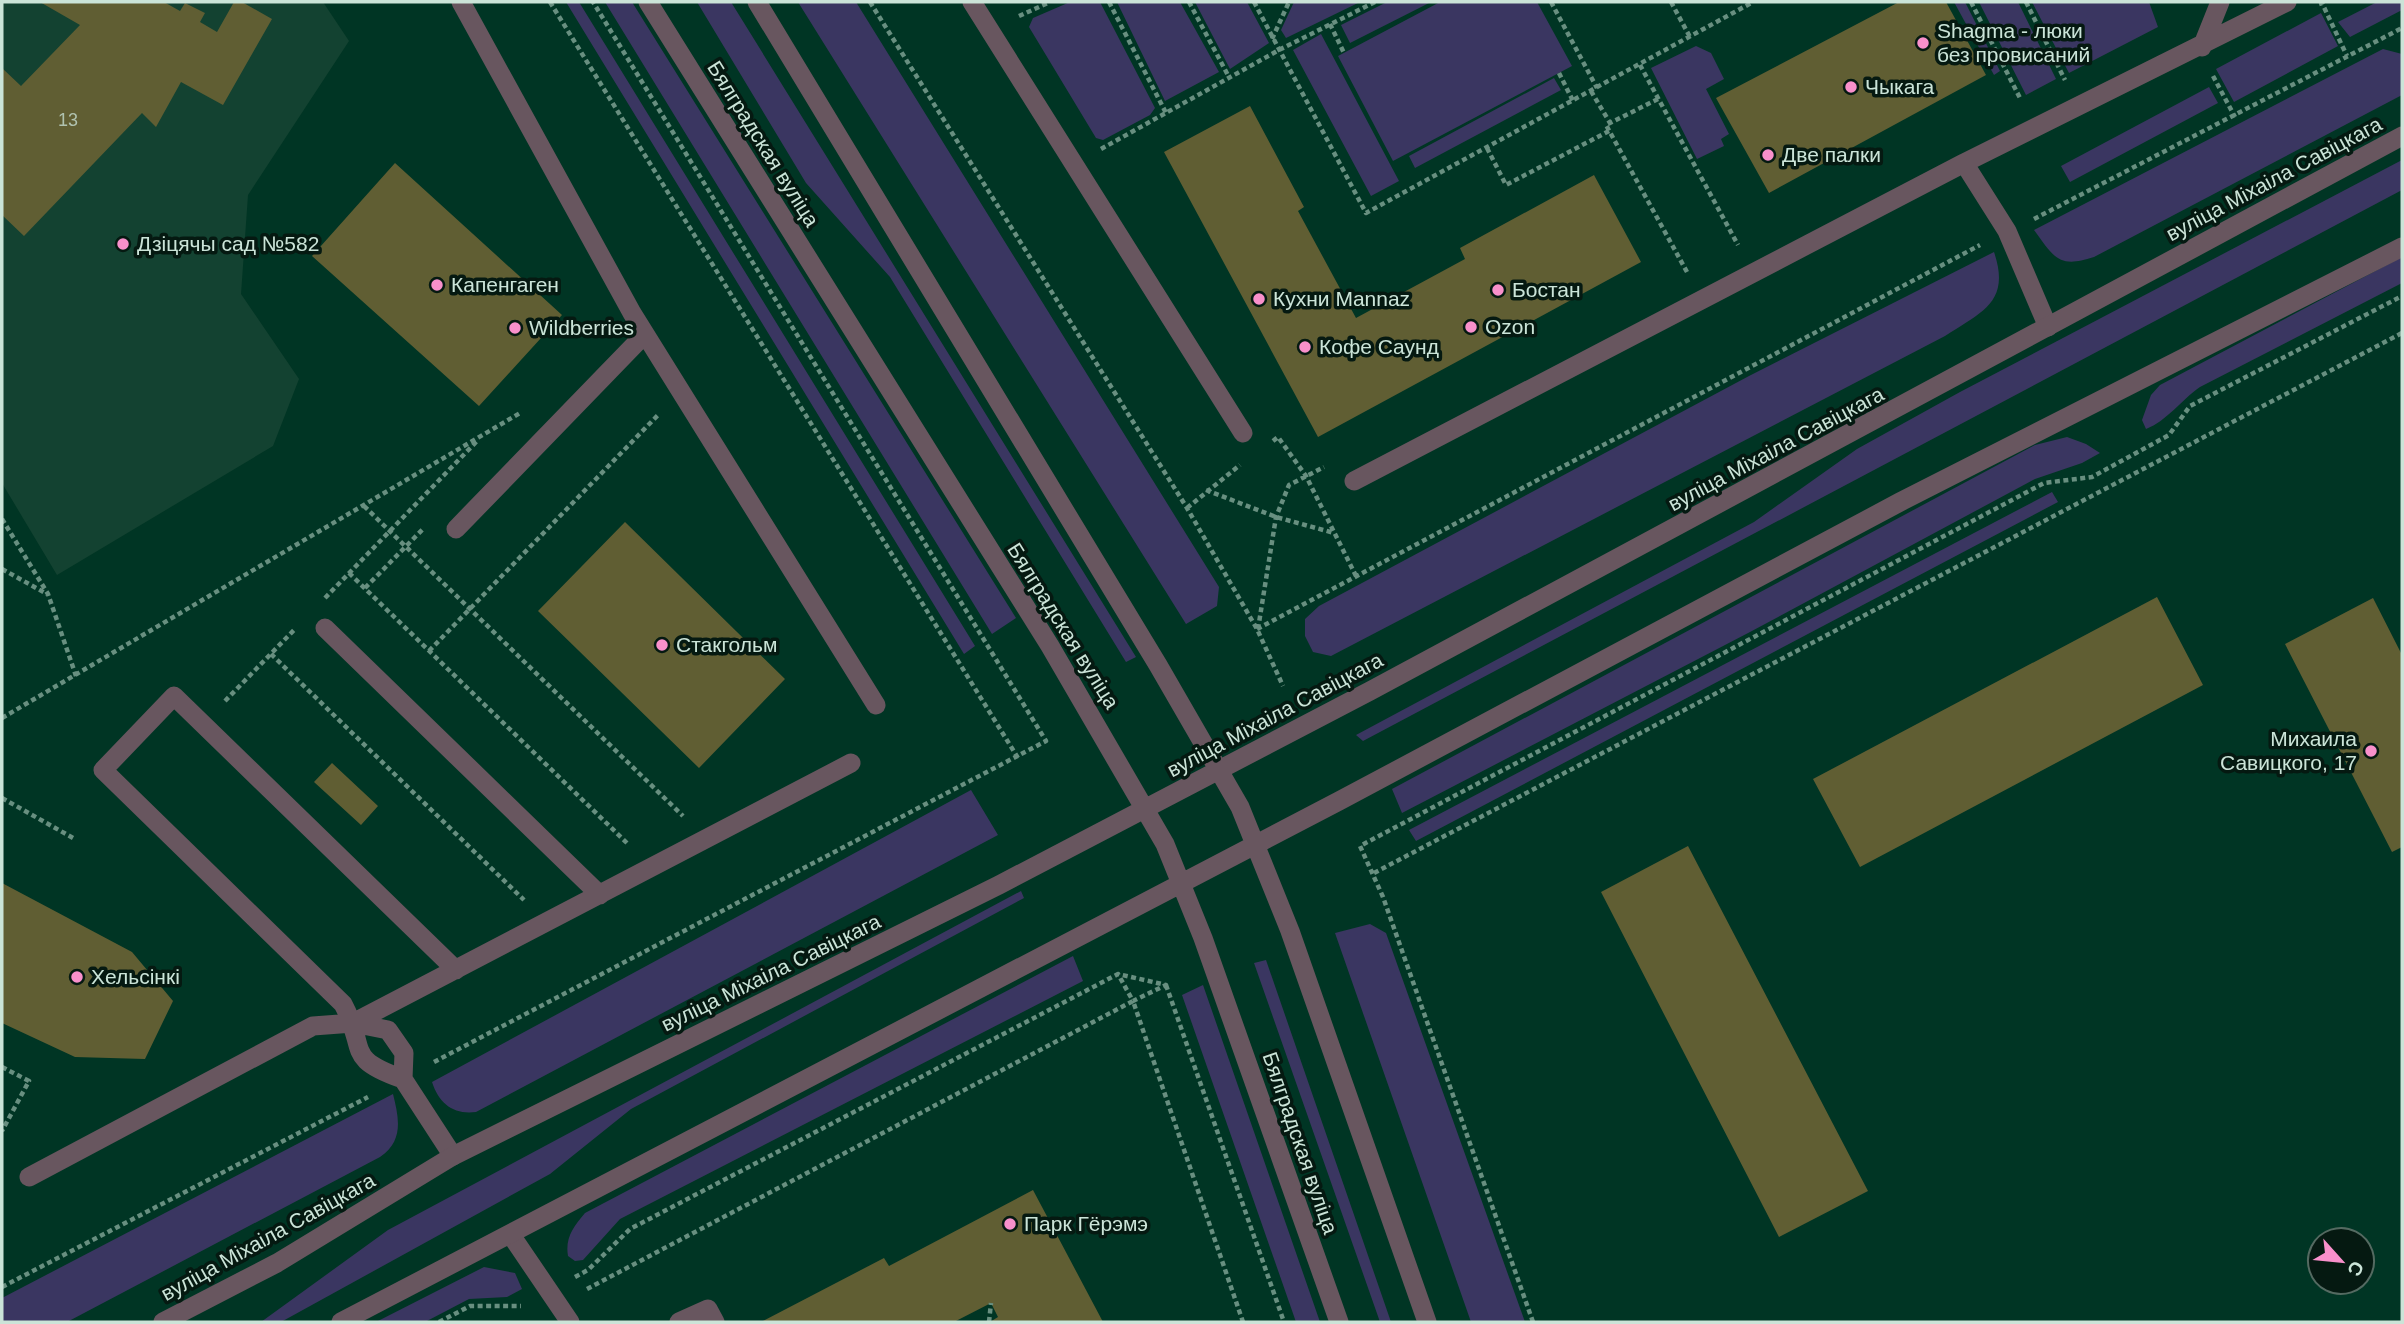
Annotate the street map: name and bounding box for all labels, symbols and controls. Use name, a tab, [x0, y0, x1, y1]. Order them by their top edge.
place label: Shagma - люки без провисаний	[1937, 19, 2090, 66]
marker: Shagma - люки без провисаний	[1915, 35, 1931, 51]
street label: Бялградская вуліца	[703, 57, 824, 231]
place label: Чыкага	[1865, 75, 1935, 98]
marker: Чыкага	[1843, 79, 1859, 95]
house number: 13	[58, 110, 78, 130]
street label: вуліца Міхаіла Савіцкага	[2162, 112, 2386, 245]
place label: Две палки	[1782, 143, 1881, 166]
marker: Две палки	[1760, 147, 1776, 163]
place label: Дзіцячы сад №582	[137, 232, 319, 255]
marker: Дзіцячы сад №582	[115, 236, 131, 252]
place label: Капенгаген	[451, 273, 559, 296]
marker: Капенгаген	[429, 277, 445, 293]
place label: Бостан	[1512, 278, 1581, 301]
marker: Бостан	[1490, 282, 1506, 298]
place label: Кухни Mannaz	[1273, 287, 1410, 310]
marker: Кухни Mannaz	[1251, 291, 1267, 307]
place label: Ozon	[1485, 315, 1535, 338]
place label: Wildberries	[529, 316, 634, 339]
marker: Ozon	[1463, 319, 1479, 335]
marker: Wildberries	[507, 320, 523, 336]
place label: Кофе Саунд	[1319, 335, 1439, 358]
marker: Кофе Саунд	[1297, 339, 1313, 355]
street label: вуліца Міхаіла Савіцкага	[1664, 382, 1888, 515]
street label: Бялградская вуліца	[1003, 539, 1124, 713]
place label: Стакгольм	[676, 633, 777, 656]
marker: Стакгольм	[654, 637, 670, 653]
street label: вуліца Міхаіла Савіцкага	[1163, 648, 1387, 781]
place label: Михаила Савицкого, 17	[2220, 727, 2357, 774]
marker: Михаила Савицкого, 17	[2363, 743, 2379, 759]
street label: вуліца Міхаіла Савіцкага	[657, 909, 884, 1036]
place label: Хельсінкі	[91, 965, 180, 988]
marker: Хельсінкі	[69, 969, 85, 985]
street label: Бялградская вуліца	[1258, 1049, 1343, 1237]
street label: вуліца Міхаіла Савіцкага	[157, 1168, 379, 1305]
place label: Парк Гёрэмэ	[1024, 1212, 1148, 1235]
marker: Парк Гёрэмэ	[1002, 1216, 1018, 1232]
north arrow	[2306, 1226, 2376, 1296]
text: С	[2343, 1258, 2368, 1280]

